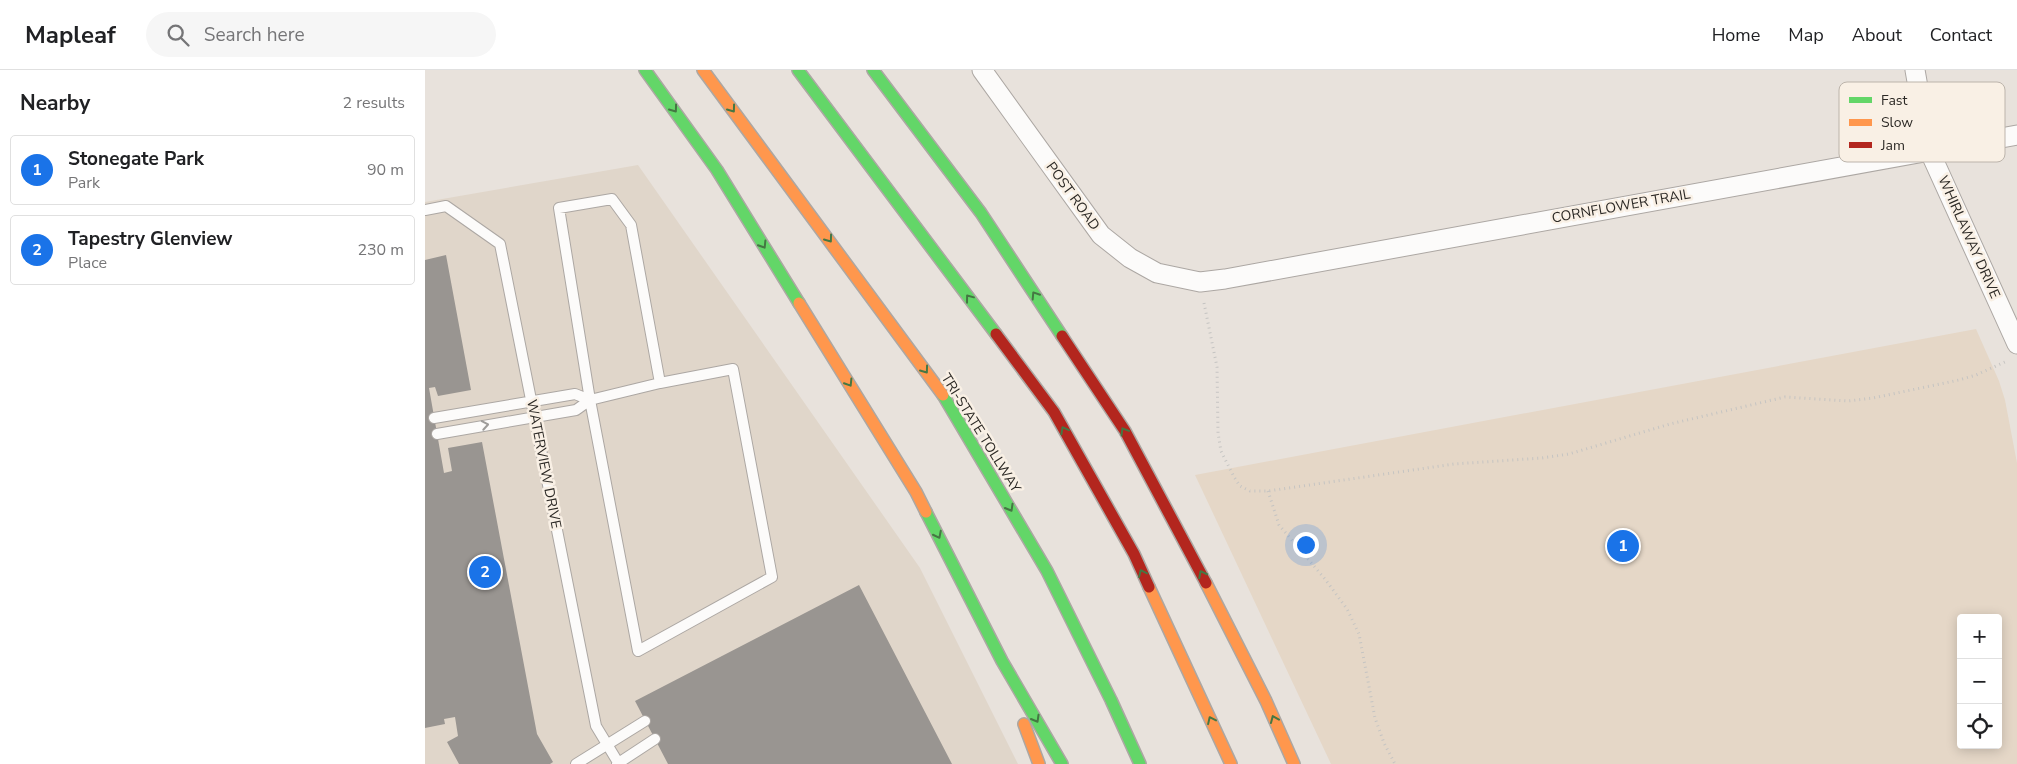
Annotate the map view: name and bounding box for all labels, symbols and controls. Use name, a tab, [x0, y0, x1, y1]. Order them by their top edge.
search box	[146, 12, 496, 57]
text: Mapleaf	[25, 19, 116, 51]
icon: search	[164, 21, 192, 49]
text: Search here	[204, 22, 305, 48]
text: Home	[1712, 23, 1760, 47]
text: Map	[1788, 23, 1824, 47]
text: About	[1852, 23, 1902, 47]
text: Contact	[1930, 23, 1992, 47]
legend	[1839, 82, 2005, 162]
text: Nearby	[20, 89, 90, 117]
text: Fast	[1881, 91, 1907, 110]
text: 2 results	[343, 92, 405, 114]
one-way arrow	[726, 103, 736, 112]
one-way arrow	[667, 104, 677, 113]
text: Slow	[1881, 113, 1913, 132]
text: Jam	[1880, 136, 1905, 155]
text: Stonegate Park	[68, 146, 204, 172]
street label: POST ROAD	[1042, 158, 1104, 234]
text: 1	[32, 159, 42, 181]
text: 90 m	[367, 159, 404, 181]
text: Park	[68, 172, 100, 194]
street label: WHIRLAWAY DRIVE	[1933, 172, 2005, 302]
street label: CORNFLOWER TRAIL	[1550, 184, 1692, 228]
text: Tapestry Glenview	[68, 226, 233, 252]
one-way arrow	[822, 234, 832, 243]
text: 2	[32, 239, 42, 261]
text: 230 m	[357, 239, 404, 261]
one-way arrow	[757, 239, 767, 248]
text: Place	[68, 252, 107, 274]
one-way arrow	[1032, 291, 1042, 300]
one-way arrow	[966, 294, 975, 304]
one-way arrow	[919, 365, 928, 374]
street label: TRI-STATE TOLLWAY	[937, 370, 1026, 497]
one-way arrow	[842, 378, 852, 387]
street label: WATERVIEW DRIVE	[522, 398, 566, 530]
one-way arrow	[481, 421, 490, 431]
one-way arrow	[1060, 426, 1070, 435]
one-way arrow	[1121, 428, 1131, 437]
one-way arrow	[1004, 503, 1014, 512]
pin: 1	[1607, 527, 1639, 565]
one-way arrow	[932, 530, 942, 539]
your location	[1293, 532, 1319, 558]
pin: 2	[469, 553, 501, 591]
one-way arrow	[1138, 569, 1148, 578]
one-way arrow	[1198, 570, 1208, 579]
map controls	[1957, 614, 2002, 749]
button: +	[1957, 614, 2002, 659]
button: −	[1957, 659, 2002, 704]
button: locate	[1957, 704, 2002, 749]
one-way arrow	[1029, 713, 1039, 722]
one-way arrow	[1270, 715, 1281, 724]
one-way arrow	[1207, 716, 1217, 725]

